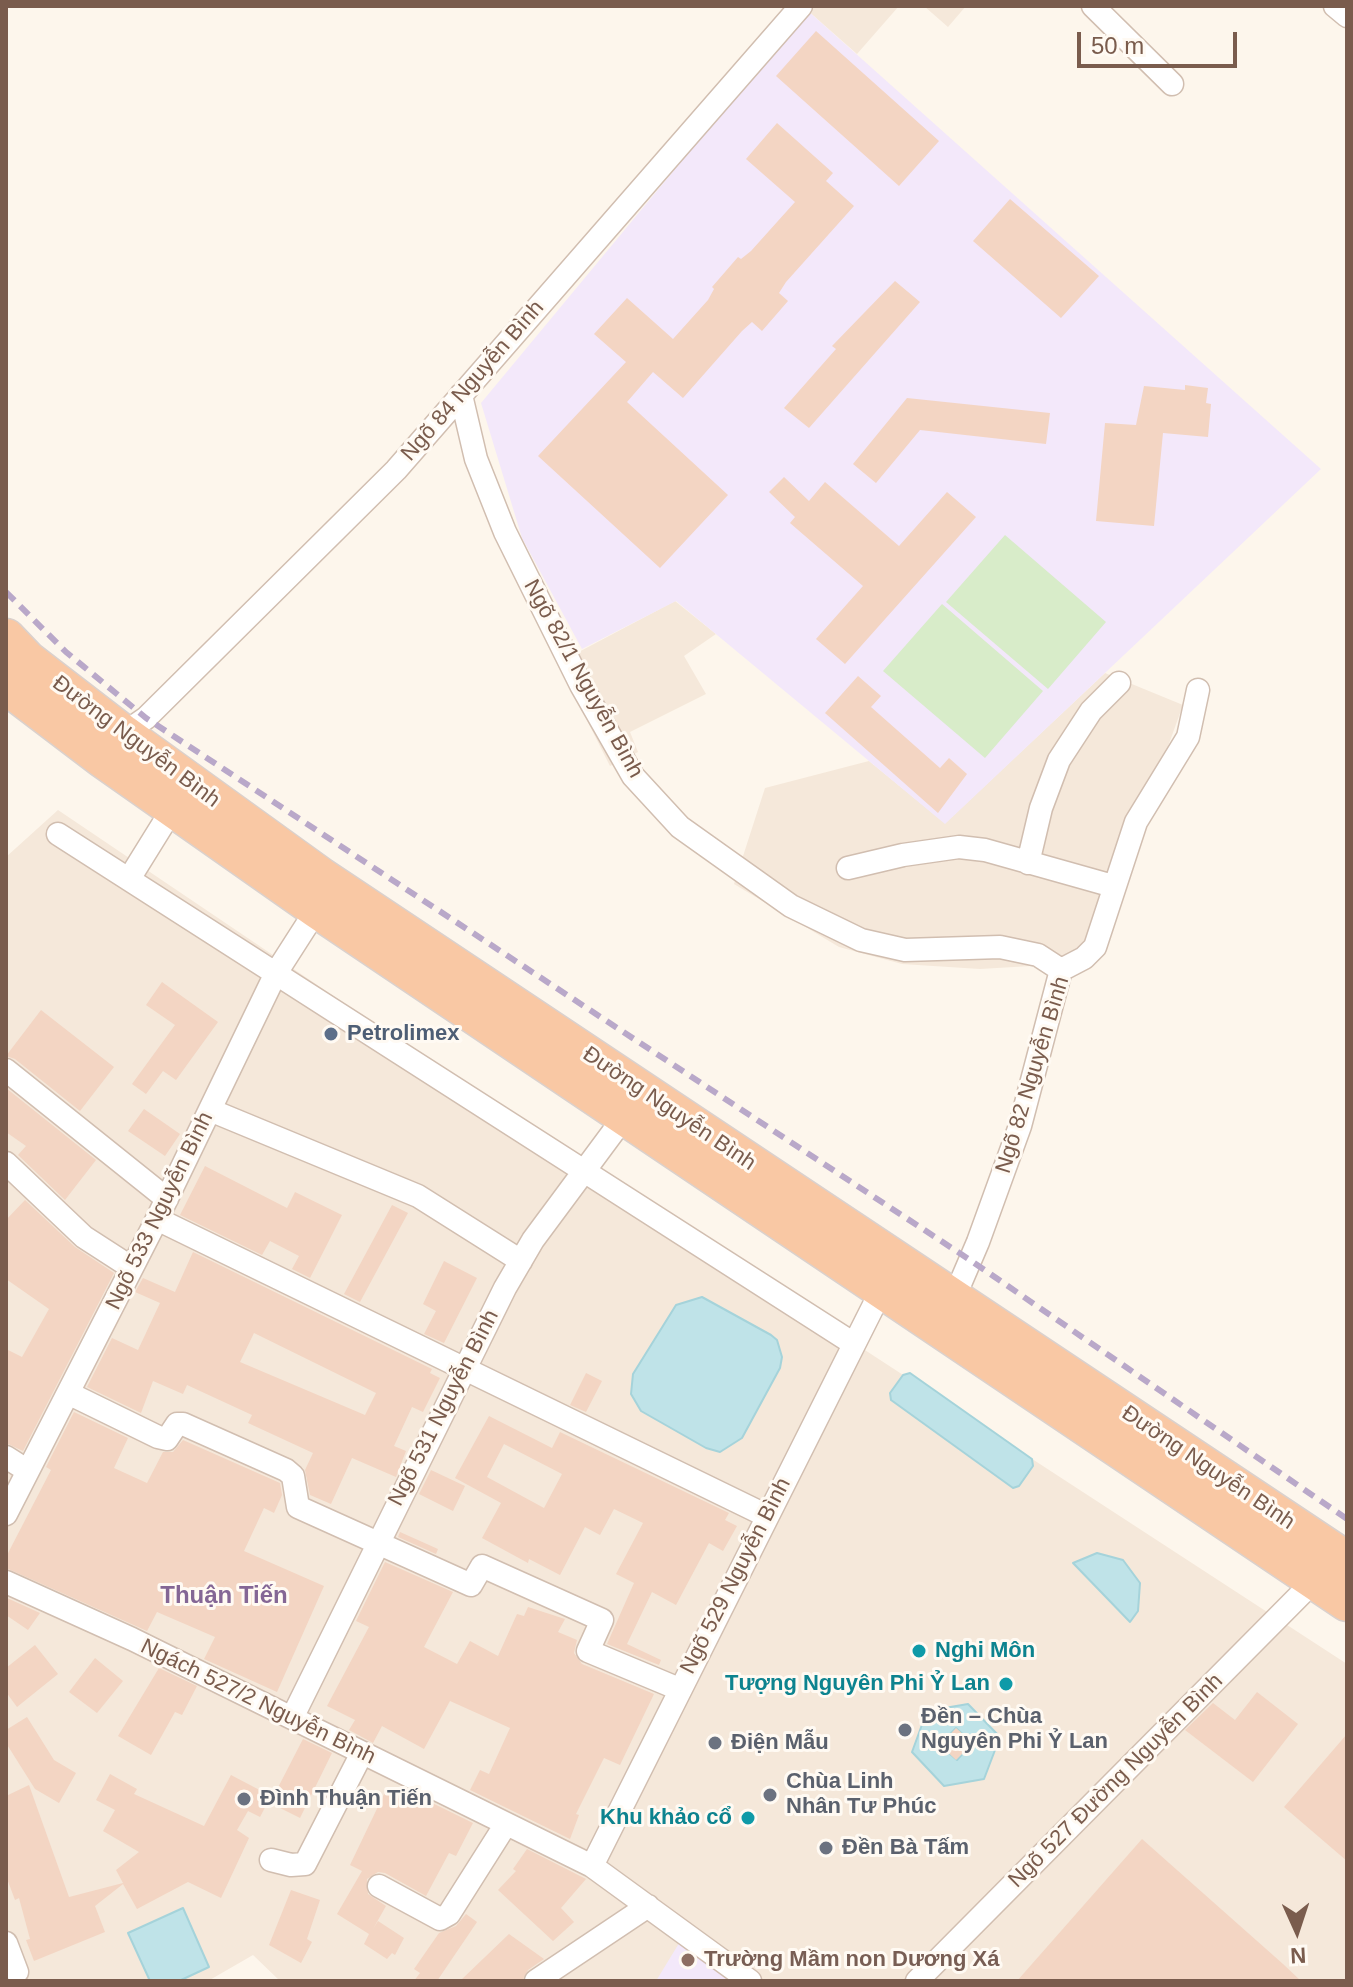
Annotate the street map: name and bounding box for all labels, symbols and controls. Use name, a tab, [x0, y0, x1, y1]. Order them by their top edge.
scale bar	[1081, 16, 1241, 66]
text: 50 m	[1091, 32, 1144, 59]
street label: Ngõ 84 Nguyễn Bình	[396, 295, 550, 467]
street label: Ngõ 82/1 Nguyễn Bình	[517, 575, 649, 783]
street label: Đường Nguyễn Bình	[47, 670, 225, 814]
street label: Ngõ 82 Nguyễn Bình	[991, 973, 1075, 1177]
place label: Petrolimex	[347, 1021, 459, 1047]
marker: Petrolimex	[322, 1025, 340, 1043]
street label: Đường Nguyễn Bình	[578, 1041, 760, 1177]
street label: Ngõ 533 Nguyễn Bình	[101, 1108, 219, 1314]
street label: Ngõ 531 Nguyễn Bình	[383, 1306, 505, 1510]
street label: Đường Nguyễn Bình	[1117, 1400, 1299, 1536]
street label: Ngõ 529 Nguyễn Bình	[675, 1474, 797, 1678]
district label: Thuận Tiến	[160, 1582, 288, 1610]
street label: Ngách 527/2 Nguyễn Bình	[136, 1634, 380, 1770]
place label: Nghi Môn	[935, 1638, 1035, 1664]
marker: Nghi Môn	[910, 1642, 928, 1660]
street label: Ngõ 527 Đường Nguyễn Bình	[1003, 1668, 1229, 1894]
place label: Tượng Nguyên Phi Ỷ Lan	[725, 1671, 990, 1697]
marker: Tượng Nguyên Phi Ỷ Lan	[997, 1675, 1015, 1693]
place label: Đền – Chùa Nguyên Phi Ỷ Lan	[921, 1704, 1108, 1756]
marker: Đền – Chùa Nguyên Phi Ỷ Lan	[896, 1721, 914, 1739]
place label: Điện Mẫu	[731, 1730, 829, 1756]
marker: Điện Mẫu	[706, 1734, 724, 1752]
place label: Chùa Linh Nhân Tư Phúc	[786, 1769, 936, 1820]
place label: Đình Thuận Tiến	[260, 1786, 432, 1812]
marker: Chùa Linh Nhân Tư Phúc	[761, 1786, 779, 1804]
marker: Đình Thuận Tiến	[235, 1790, 253, 1808]
place label: Khu khảo cổ	[600, 1805, 732, 1831]
marker: Khu khảo cổ	[739, 1809, 757, 1827]
place label: Đền Bà Tấm	[842, 1835, 969, 1861]
marker: Đền Bà Tấm	[817, 1839, 835, 1857]
north arrow	[1257, 1891, 1337, 1971]
text: N	[1290, 1943, 1307, 1968]
place label: Trường Mầm non Dương Xá	[704, 1947, 999, 1973]
marker: Trường Mầm non Dương Xá	[679, 1951, 697, 1969]

